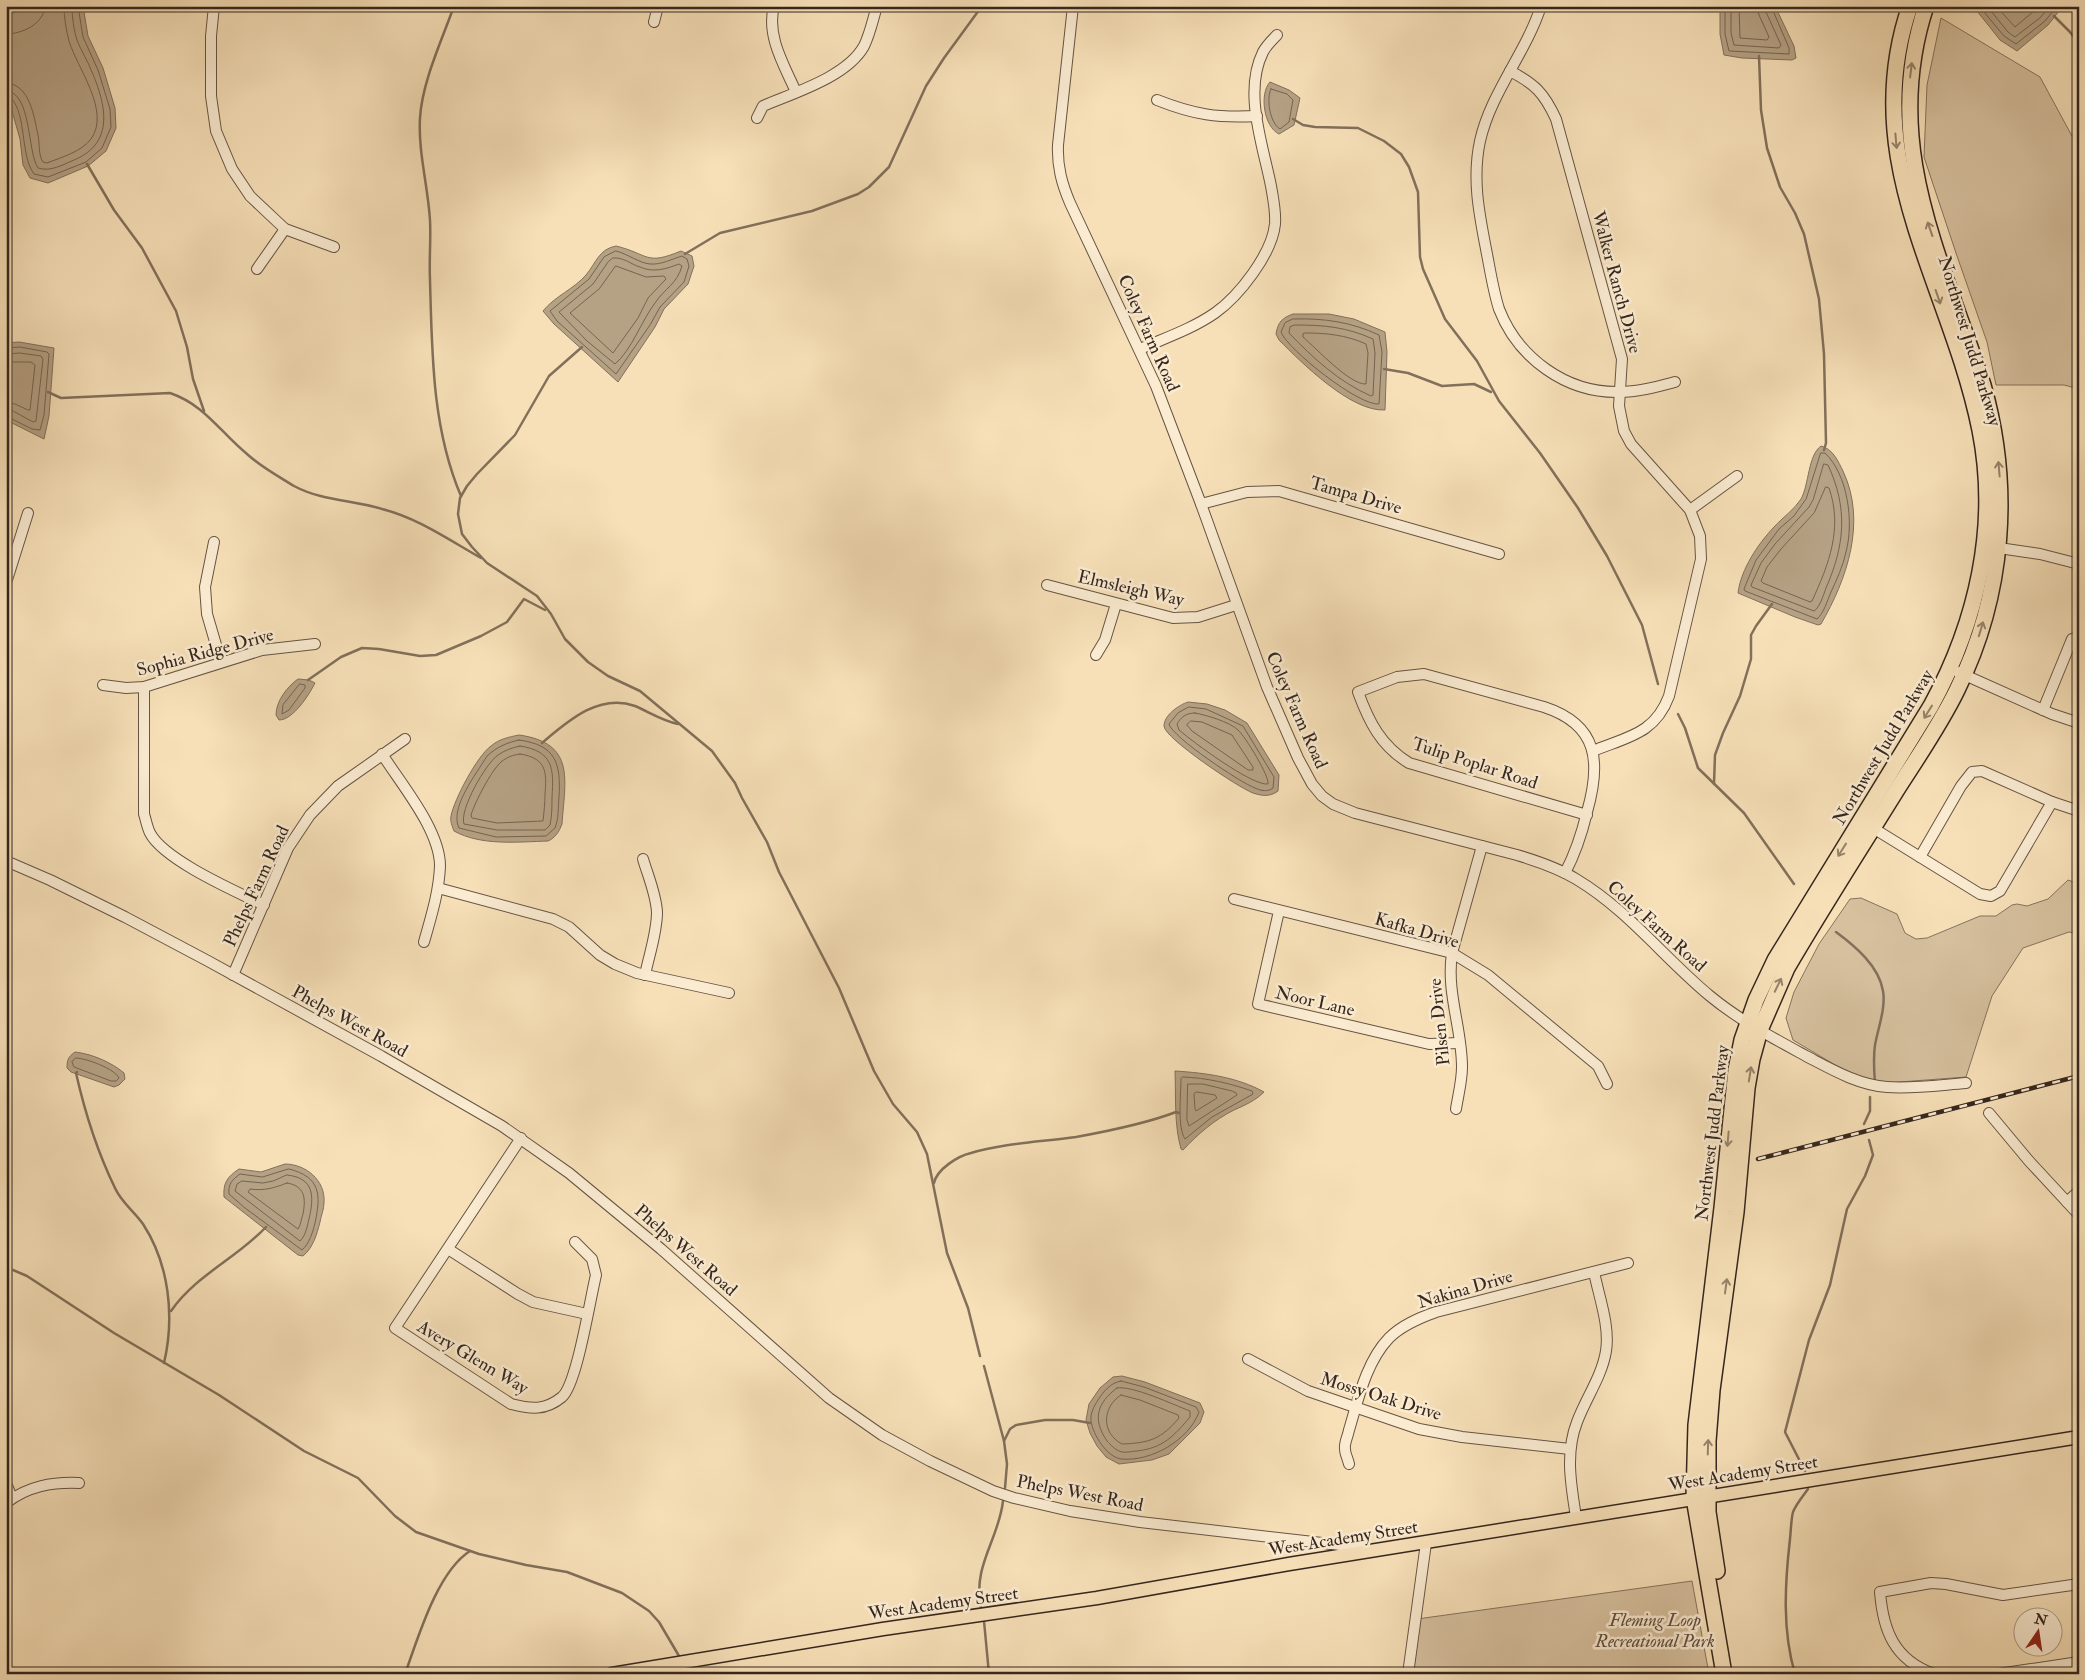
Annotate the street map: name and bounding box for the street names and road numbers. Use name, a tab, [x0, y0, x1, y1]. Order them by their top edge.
street label: Walker Ranch Drive	[1586, 208, 1647, 356]
street label: Northwest Judd Parkway	[1933, 253, 2007, 430]
street label: Coley Farm Road	[1112, 271, 1185, 395]
street label: Tampa Drive	[1307, 471, 1405, 520]
street label: Elmsleigh Way	[1075, 565, 1187, 612]
street label: Sophia Ridge Drive	[134, 623, 277, 682]
street label: Coley Farm Road	[1260, 648, 1333, 772]
street label: Northwest Judd Parkway	[1828, 665, 1939, 829]
street label: Tulip Poplar Road	[1409, 732, 1541, 795]
street label: Phelps Farm Road	[218, 822, 295, 951]
street label: Coley Farm Road	[1602, 876, 1711, 977]
street label: Kafka Drive	[1372, 907, 1462, 954]
street label: Pilsen Drive	[1423, 977, 1456, 1067]
street label: Phelps West Road	[288, 980, 412, 1063]
street label: Noor Lane	[1273, 981, 1357, 1022]
street label: Northwest Judd Parkway	[1690, 1043, 1735, 1222]
street label: Phelps West Road	[630, 1199, 742, 1301]
street label: Nakina Drive	[1415, 1265, 1516, 1314]
street label: Avery Glenn Way	[412, 1315, 534, 1400]
street label: Mossy Oak Drive	[1317, 1367, 1445, 1426]
street label: West Academy Street	[1666, 1450, 1820, 1497]
street label: Phelps West Road	[1014, 1470, 1145, 1517]
street label: West Academy Street	[1266, 1515, 1420, 1562]
street label: West Academy Street	[866, 1582, 1020, 1626]

